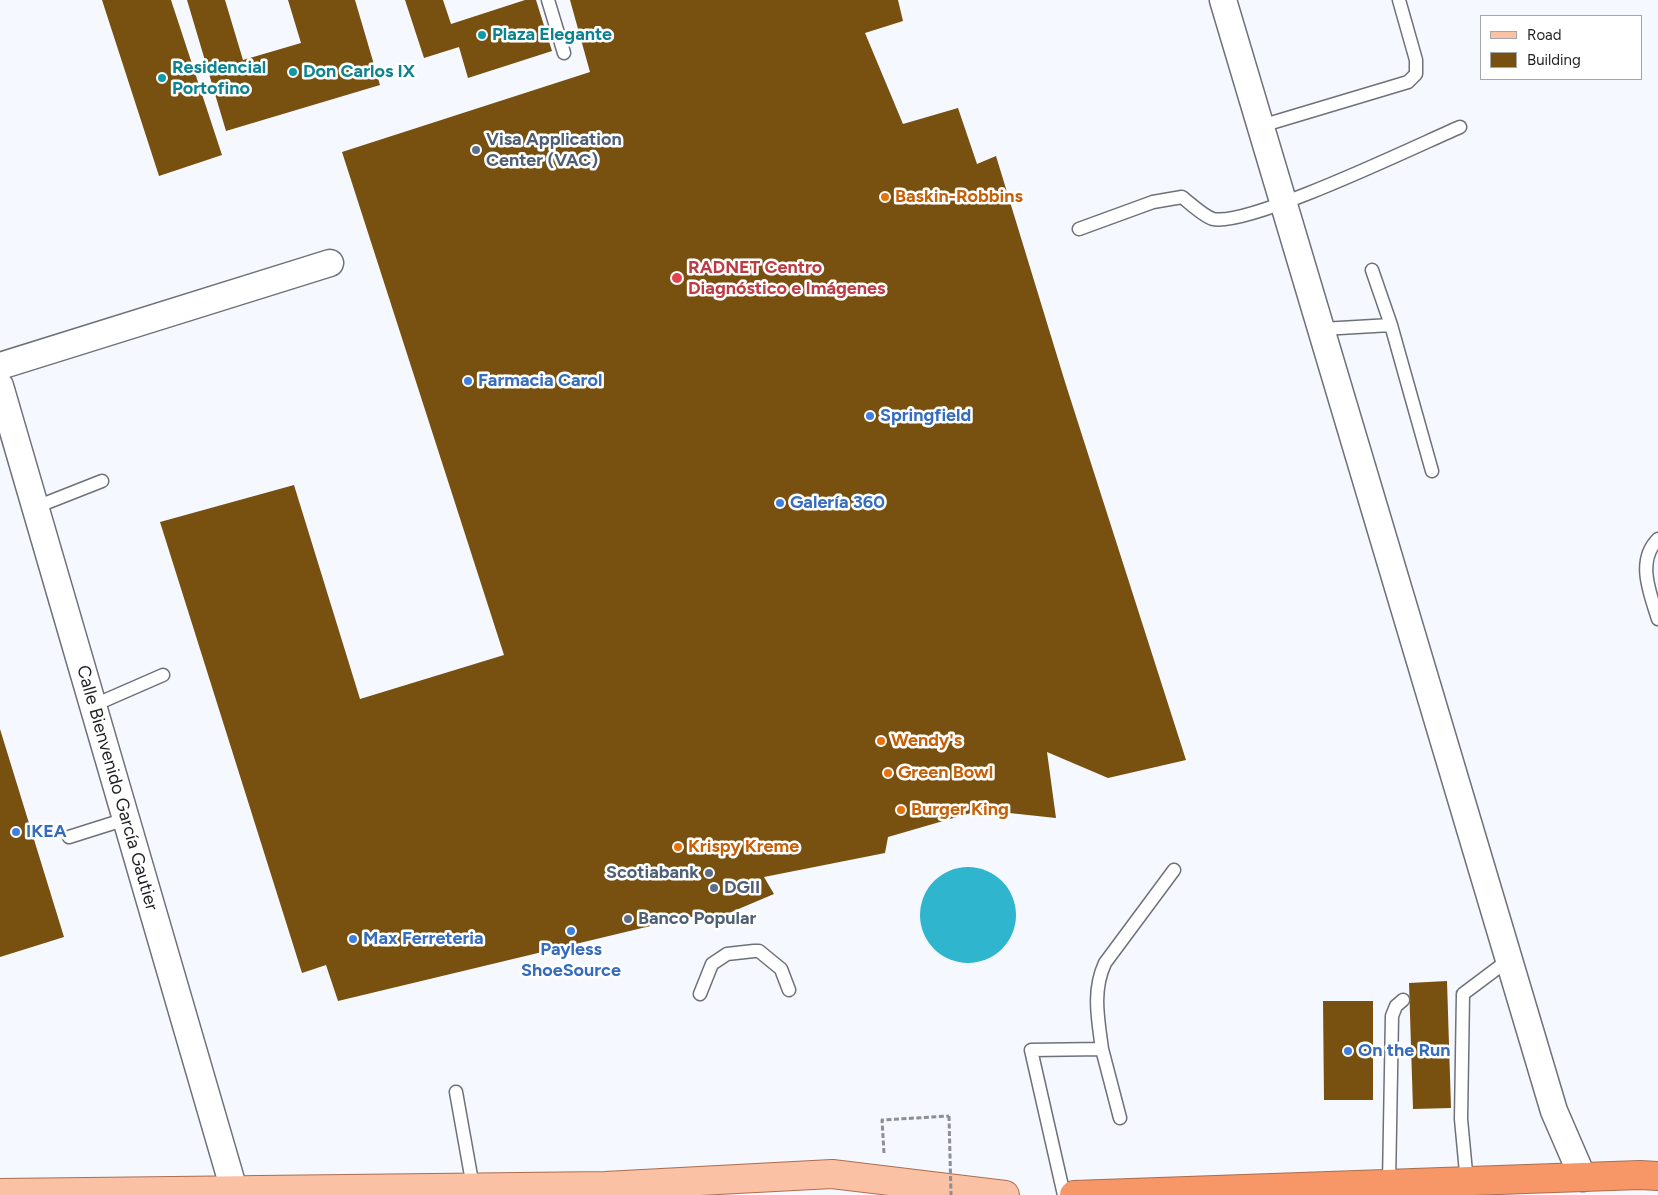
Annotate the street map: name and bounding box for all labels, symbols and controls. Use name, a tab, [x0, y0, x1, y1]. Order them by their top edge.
legend	[1480, 15, 1643, 80]
place label: Plaza Elegante	[492, 24, 612, 46]
text: Road	[1527, 26, 1562, 44]
marker: Plaza Elegante	[476, 29, 488, 41]
text: Building	[1527, 51, 1581, 69]
place label: Residencial Portofino	[172, 57, 266, 100]
place label: Don Carlos IX	[303, 61, 415, 83]
marker: Don Carlos IX	[287, 66, 299, 78]
marker: Residencial Portofino	[156, 72, 168, 84]
place label: Visa Application Center (VAC)	[486, 129, 622, 172]
marker: Visa Application Center (VAC)	[470, 144, 482, 156]
place label: Baskin-Robbins	[895, 186, 1023, 208]
marker: Baskin-Robbins	[879, 191, 891, 203]
place label: RADNET Centro Diagnóstico e Imágenes	[688, 257, 885, 300]
marker: RADNET Centro Diagnóstico e Imágenes	[670, 271, 684, 285]
place label: Farmacia Carol	[478, 370, 602, 392]
marker: Farmacia Carol	[462, 375, 474, 387]
place label: Springfield	[880, 405, 971, 427]
marker: Springfield	[864, 410, 876, 422]
place label: Galería 360	[790, 492, 885, 514]
marker: Galería 360	[774, 497, 786, 509]
street label: Calle Bienvenido García Gautier	[72, 663, 162, 913]
place label: Wendy's	[891, 730, 962, 752]
marker: Wendy's	[875, 735, 887, 747]
place label: Green Bowl	[898, 762, 993, 784]
marker: Green Bowl	[882, 767, 894, 779]
place label: Burger King	[911, 799, 1009, 821]
marker: Burger King	[895, 804, 907, 816]
place label: IKEA	[26, 821, 67, 843]
marker: IKEA	[10, 826, 22, 838]
place label: Krispy Kreme	[688, 836, 799, 858]
marker: Krispy Kreme	[672, 841, 684, 853]
place label: Scotiabank	[606, 862, 699, 884]
marker: Scotiabank	[703, 867, 715, 879]
place label: DGII	[724, 877, 760, 899]
marker: DGII	[708, 882, 720, 894]
place label: Banco Popular	[638, 908, 756, 930]
marker: Banco Popular	[622, 913, 634, 925]
marker: Payless ShoeSource	[565, 925, 577, 937]
place label: Max Ferreteria	[363, 928, 484, 950]
marker: Max Ferreteria	[347, 933, 359, 945]
place label: Payless ShoeSource	[521, 939, 621, 982]
place label: On the Run	[1358, 1040, 1450, 1062]
marker: On the Run	[1342, 1045, 1354, 1057]

